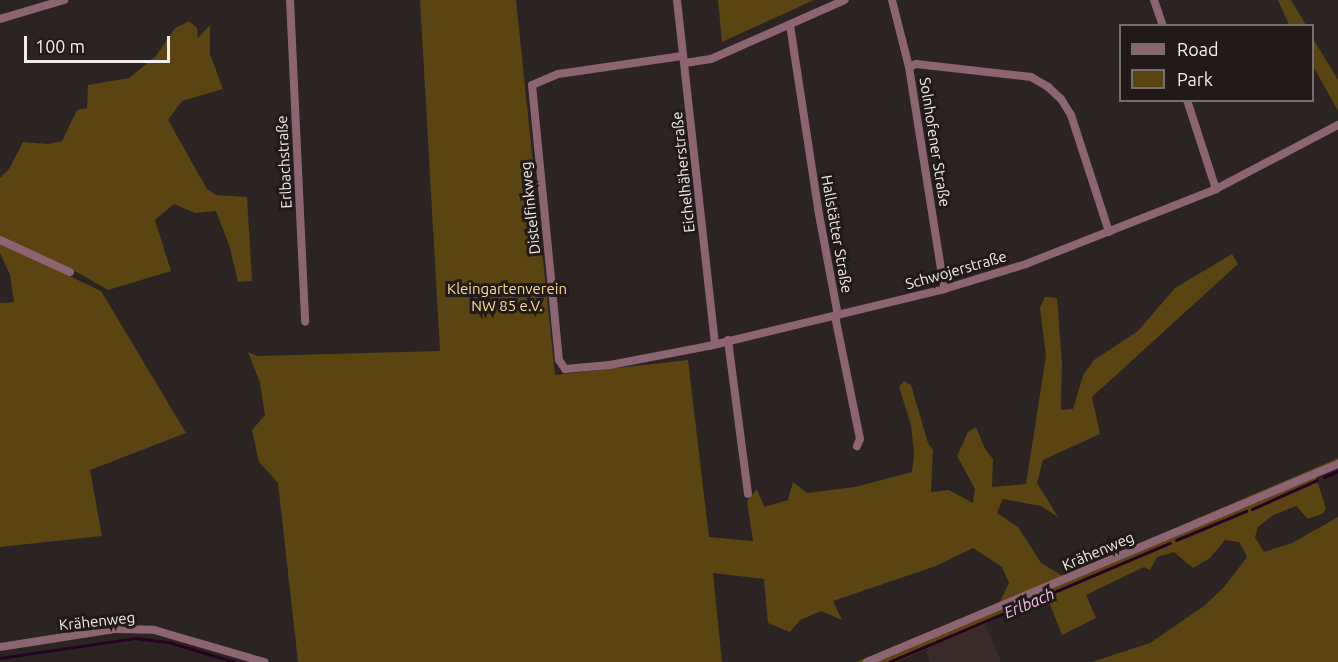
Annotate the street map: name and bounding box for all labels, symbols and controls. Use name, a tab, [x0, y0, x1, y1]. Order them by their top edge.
scale bar	[27, 24, 172, 62]
legend	[1119, 24, 1314, 102]
text: 100 m	[35, 36, 85, 56]
text: Road	[1177, 39, 1219, 59]
text: Park	[1177, 69, 1213, 89]
street label: Solnhofener Straße	[916, 76, 954, 208]
street label: Eichelhäherstraße	[668, 111, 698, 233]
street label: Erlbachstraße	[273, 115, 295, 209]
street label: Distelfinkweg	[516, 161, 544, 255]
street label: Hallstätter Straße	[818, 173, 856, 295]
street label: Schwojerstraße	[903, 247, 1009, 293]
park label: Kleingartenverein NW 85 e.V.	[447, 279, 567, 314]
street label: Krähenweg	[1059, 528, 1137, 574]
water label: Erlbach	[1001, 584, 1057, 622]
street label: Krähenweg	[58, 608, 136, 634]

